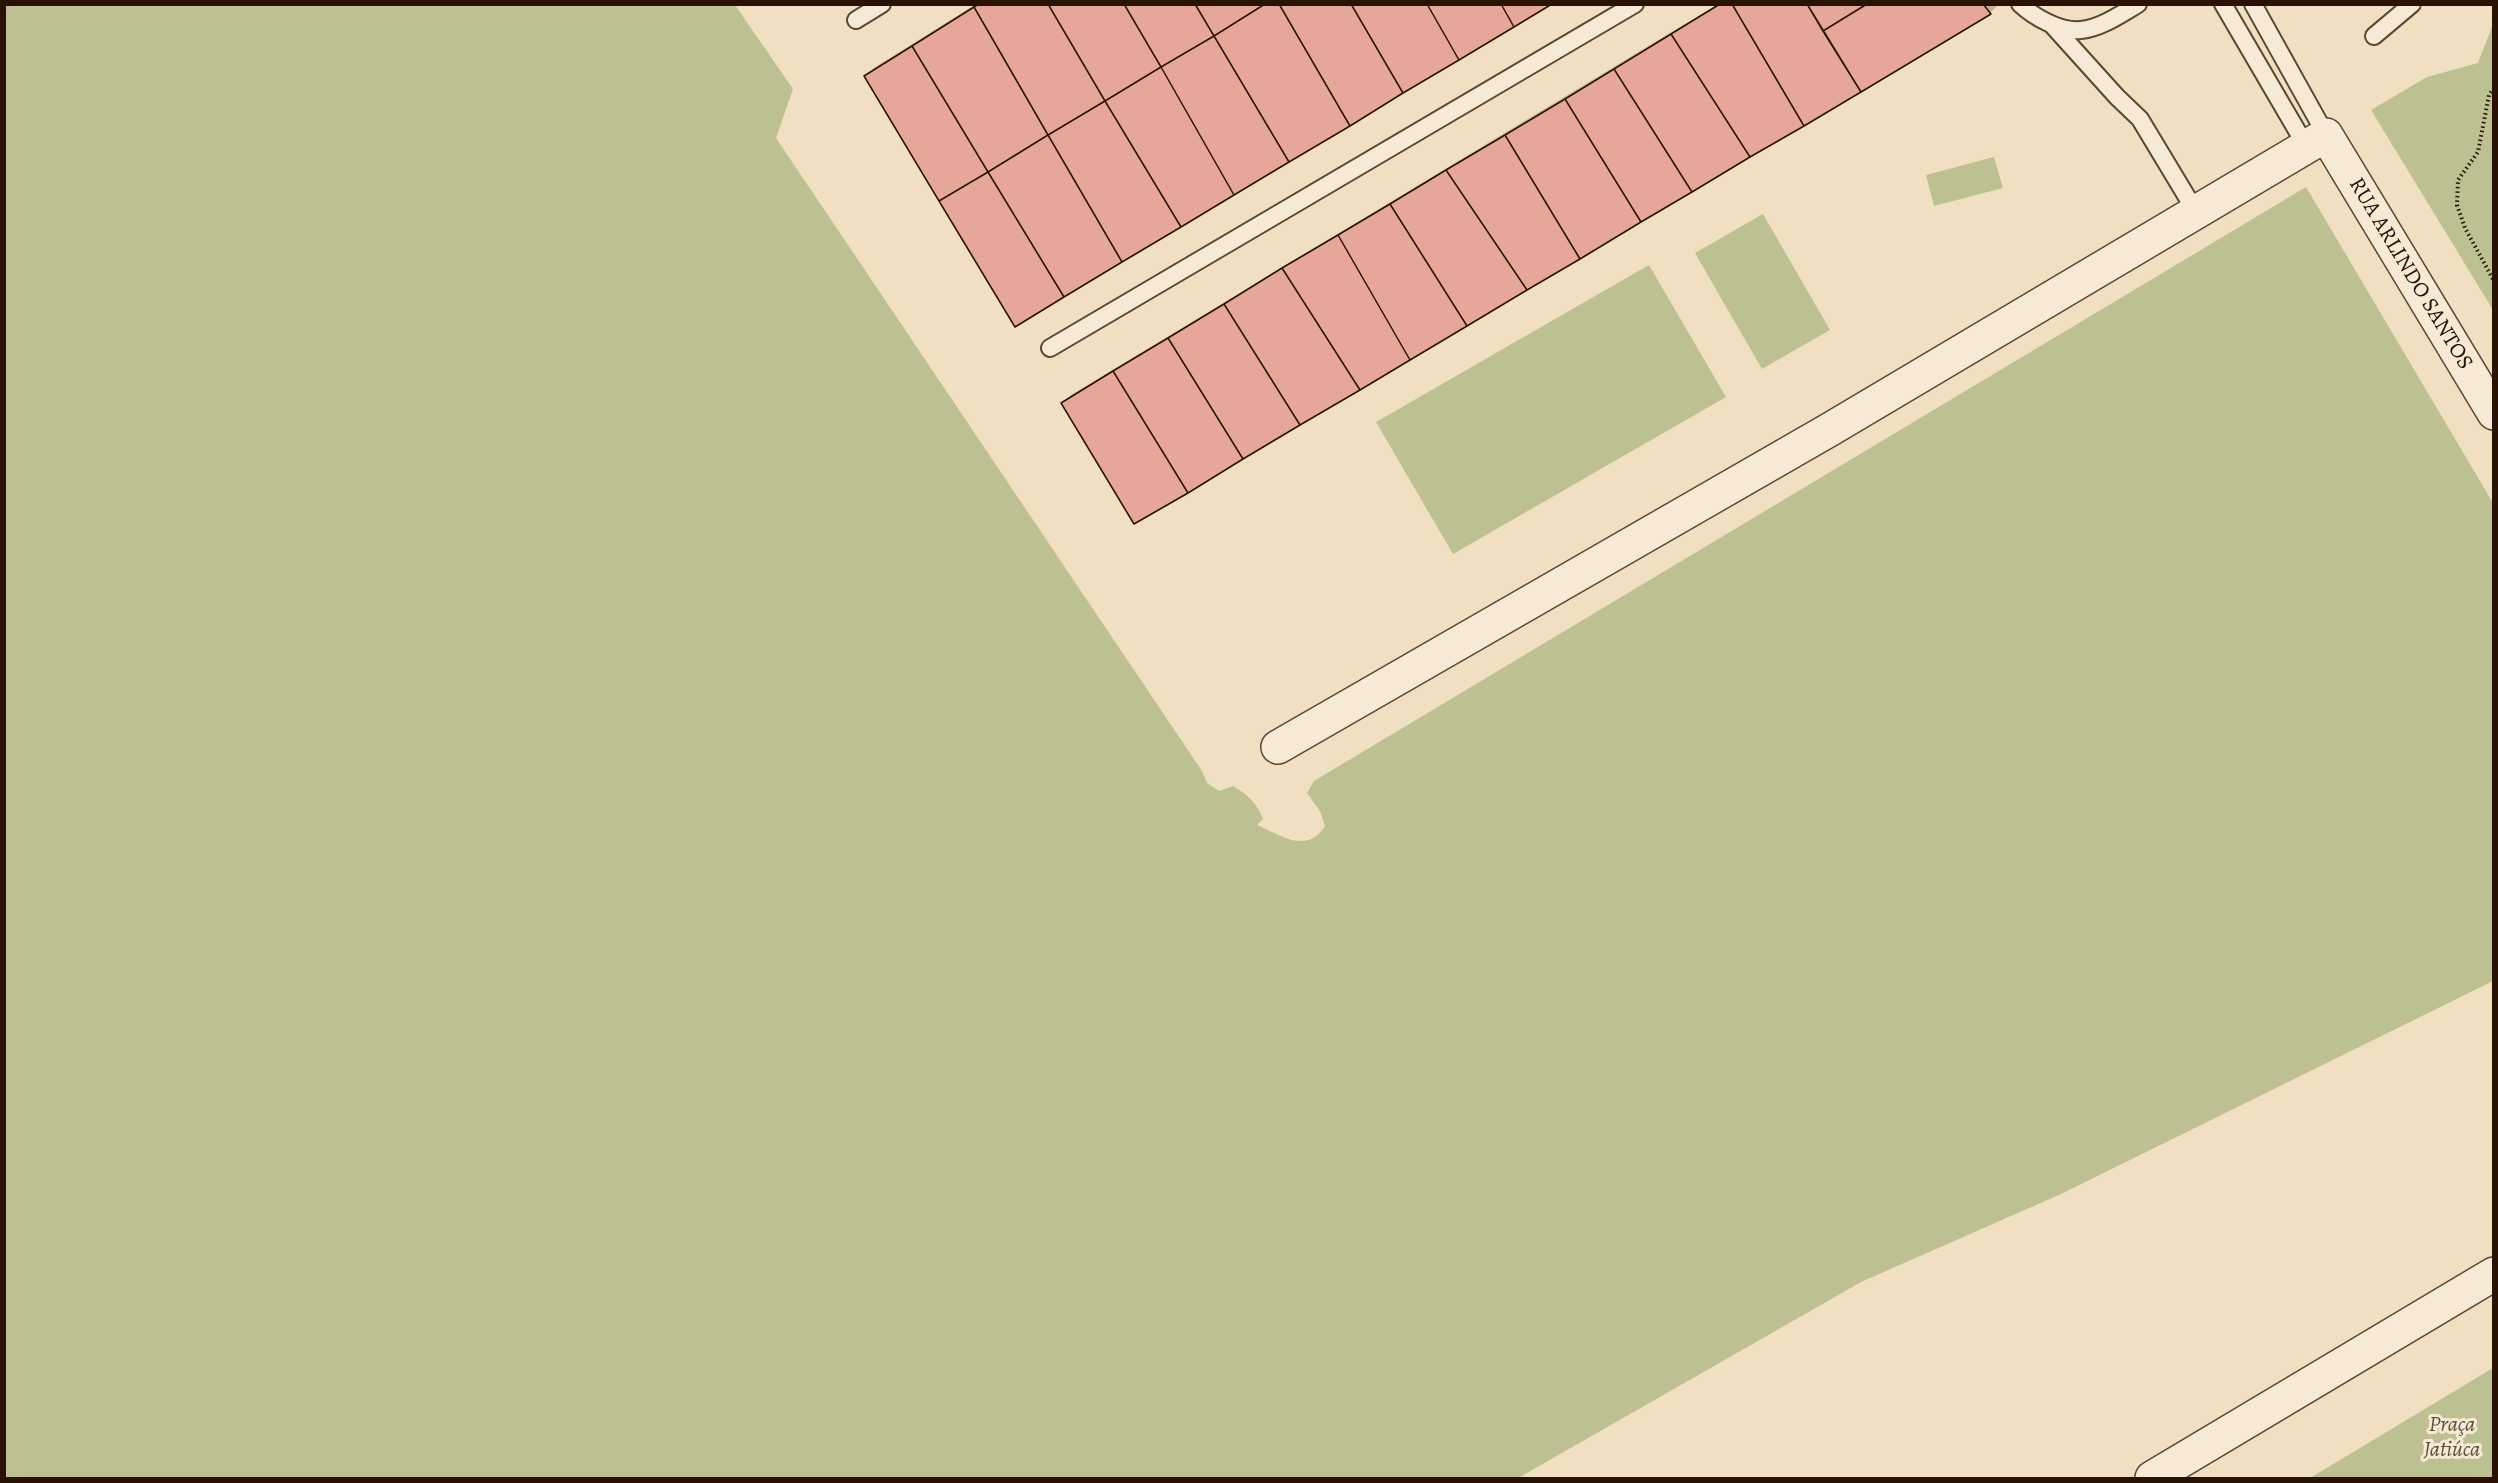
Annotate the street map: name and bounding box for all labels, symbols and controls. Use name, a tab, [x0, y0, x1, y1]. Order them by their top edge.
street label: RUA ARLINDO SANTOS	[2342, 173, 2478, 375]
park label: Praça Jatiúca	[2424, 1413, 2480, 1464]

